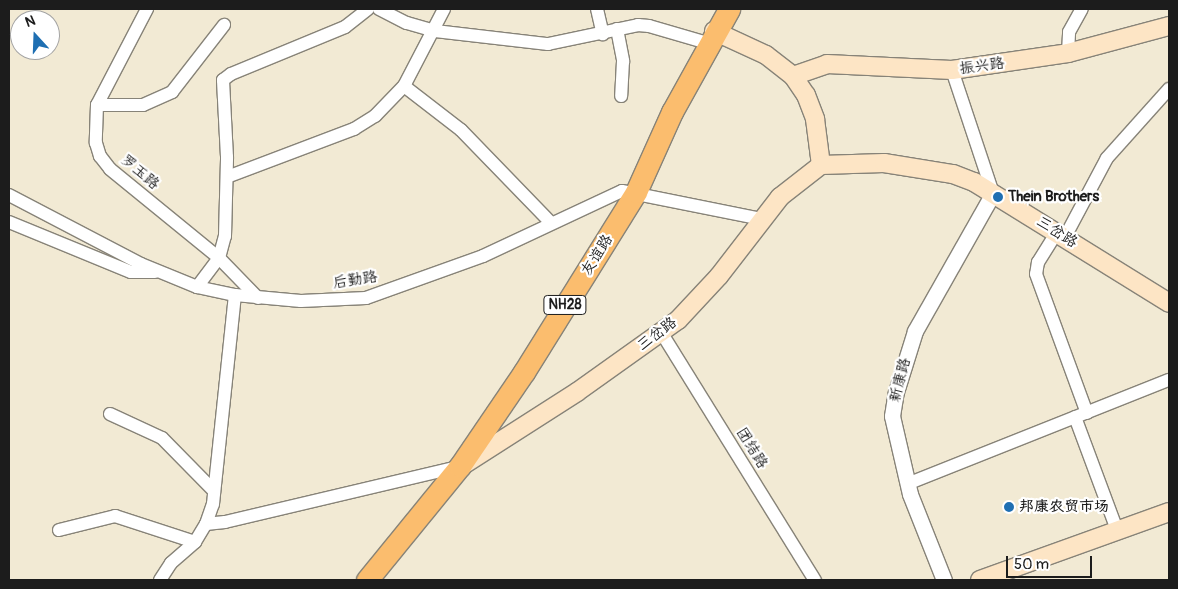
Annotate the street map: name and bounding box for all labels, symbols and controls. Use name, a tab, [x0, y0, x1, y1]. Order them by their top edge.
north arrow	[10, 10, 60, 60]
text: N	[23, 12, 37, 31]
street label: 振兴路	[958, 54, 1006, 78]
street label: 罗玉路	[117, 151, 163, 193]
place label: Thein Brothers	[1008, 188, 1099, 206]
marker: Thein Brothers	[992, 191, 1004, 203]
street label: 三岔路	[1033, 212, 1081, 252]
street label: 友谊路	[577, 231, 617, 279]
street label: 后勤路	[331, 268, 379, 292]
road number: NH28	[542, 294, 588, 316]
street label: 三岔路	[634, 313, 680, 355]
street label: 新康路	[886, 356, 914, 404]
street label: 团结路	[732, 424, 772, 472]
place label: 邦康农贸市场	[1019, 498, 1109, 516]
marker: 邦康农贸市场	[1003, 501, 1015, 513]
scale bar	[1008, 546, 1094, 578]
text: 50 m	[1014, 555, 1049, 574]

